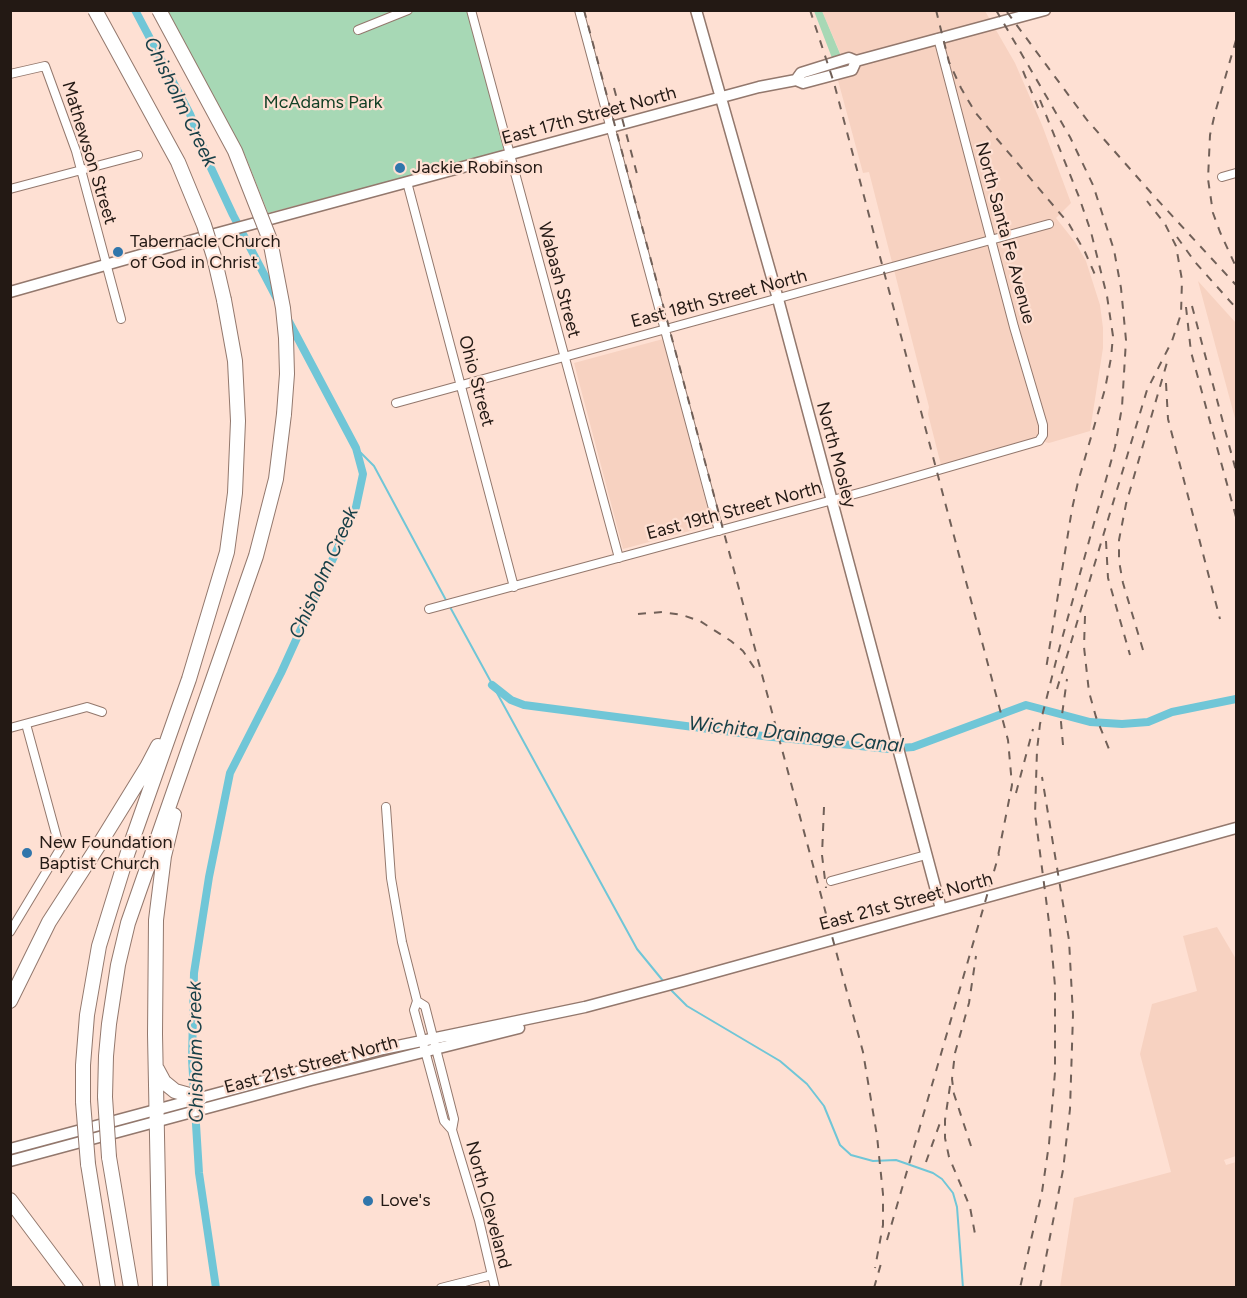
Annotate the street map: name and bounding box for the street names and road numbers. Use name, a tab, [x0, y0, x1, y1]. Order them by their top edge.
street label: Mathewson Street	[57, 79, 121, 227]
street label: East 17th Street North	[499, 82, 679, 150]
street label: North Santa Fe Avenue	[970, 140, 1040, 326]
street label: Wabash Street	[533, 220, 585, 340]
street label: East 18th Street North	[629, 265, 809, 333]
street label: Ohio Street	[453, 333, 499, 429]
street label: North Mosley	[811, 400, 861, 510]
street label: East 19th Street North	[644, 477, 824, 545]
street label: East 21st Street North	[817, 868, 995, 936]
street label: East 21st Street North	[222, 1031, 400, 1099]
street label: North Cleveland	[461, 1139, 515, 1271]

